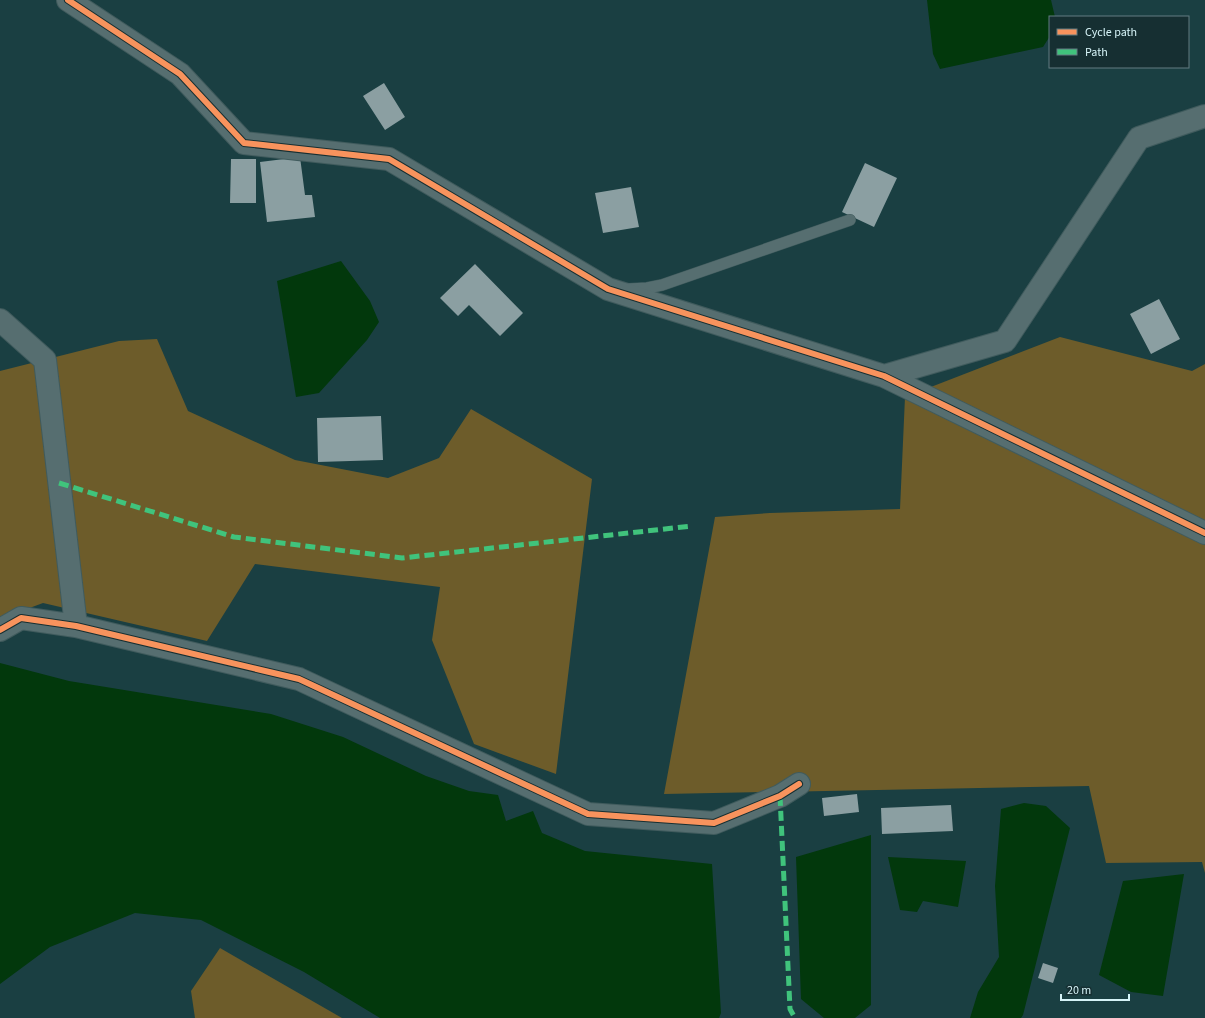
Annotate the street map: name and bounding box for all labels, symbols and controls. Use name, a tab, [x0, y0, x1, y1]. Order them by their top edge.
legend	[1049, 16, 1189, 68]
text: Cycle path	[1085, 24, 1137, 41]
text: Path	[1085, 44, 1108, 61]
scale bar	[1061, 976, 1129, 1002]
text: 20 m	[1067, 982, 1091, 999]

